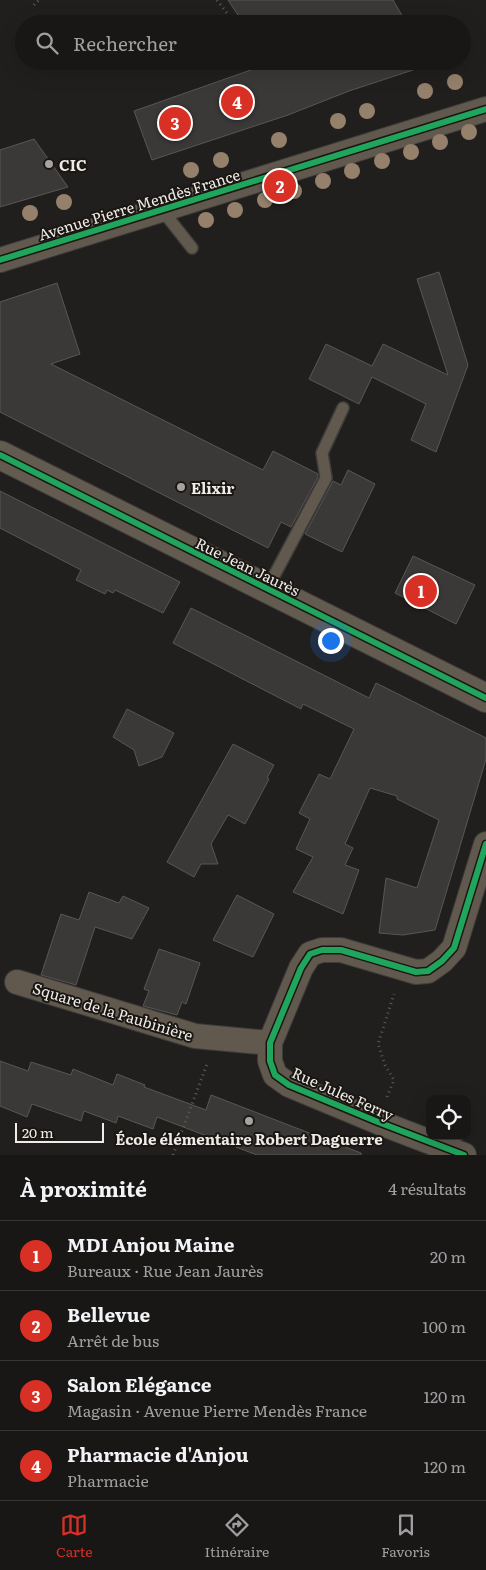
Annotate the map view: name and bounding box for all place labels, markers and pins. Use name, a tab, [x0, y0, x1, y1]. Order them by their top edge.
pin: 4	[221, 83, 253, 121]
pin: 3	[159, 104, 191, 142]
place label: CIC	[59, 153, 87, 176]
marker: CIC	[43, 158, 55, 170]
pin: 2	[264, 167, 296, 205]
place label: Elixir	[191, 476, 235, 499]
marker: Elixir	[175, 481, 187, 493]
pin: 1	[405, 572, 437, 610]
marker: École élémentaire Robert Daguerre	[243, 1115, 255, 1127]
place label: École élémentaire Robert Daguerre	[115, 1127, 383, 1150]

